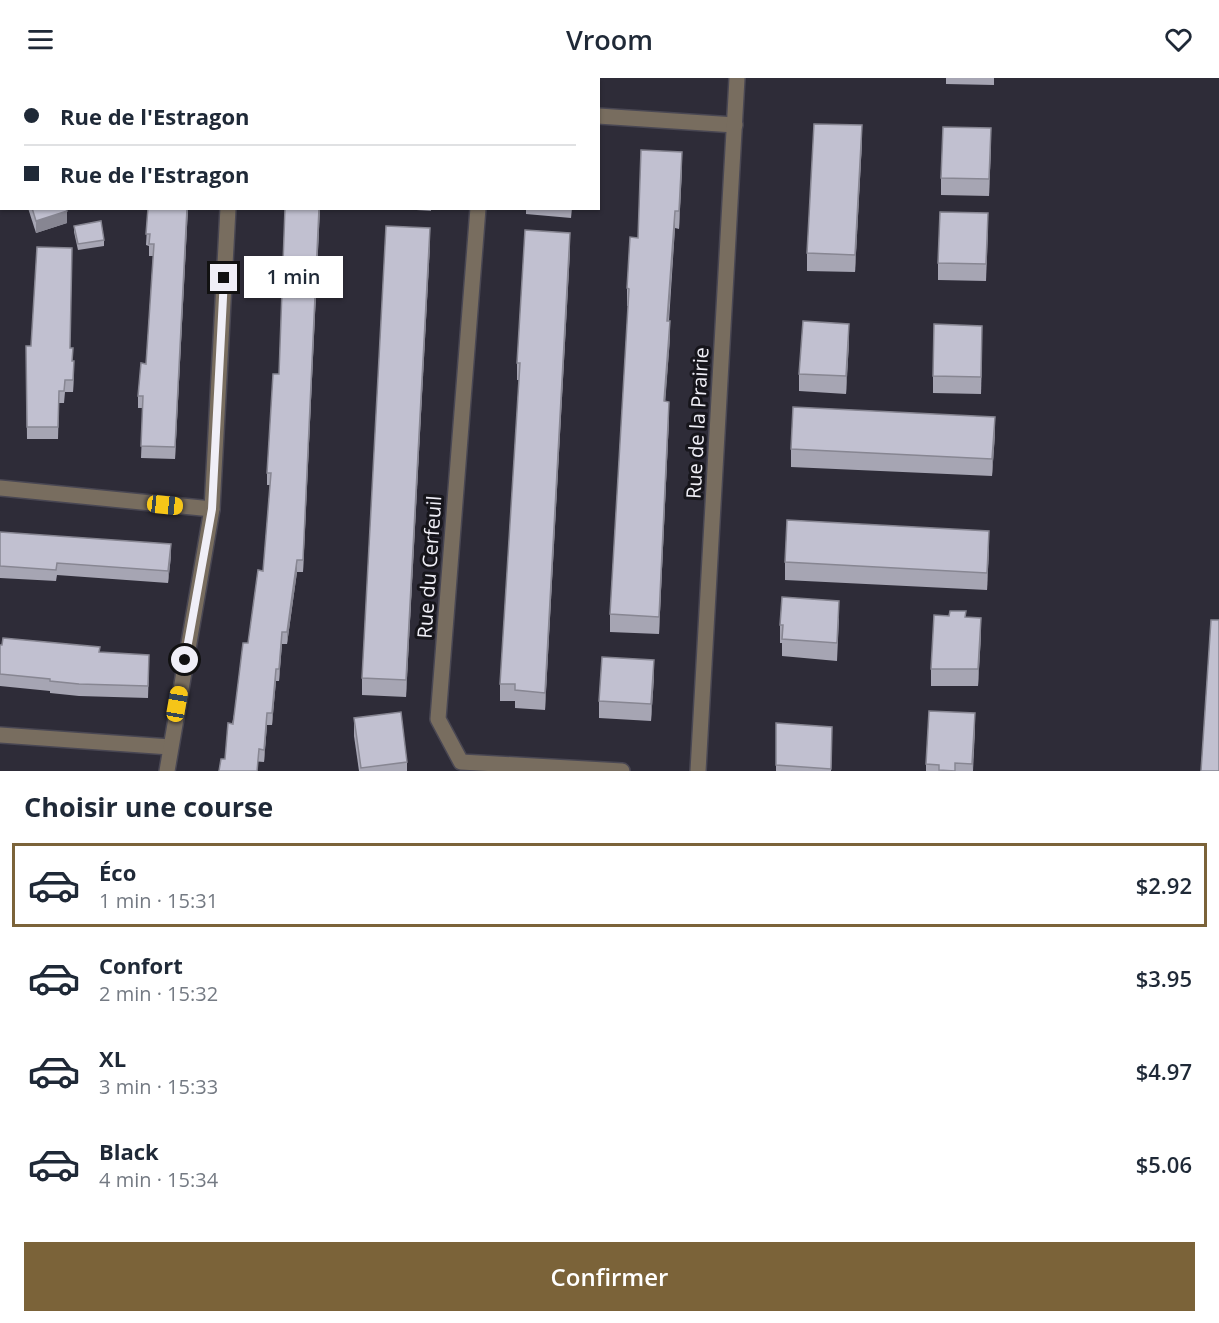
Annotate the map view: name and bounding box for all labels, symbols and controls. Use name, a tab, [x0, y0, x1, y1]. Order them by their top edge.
text: Vroom	[566, 21, 653, 58]
icon: menu	[24, 23, 57, 56]
icon: heart	[1162, 23, 1195, 56]
text: Rue de l'Estragon	[60, 101, 250, 131]
text: Rue de l'Estragon	[60, 159, 250, 189]
callout: 1 min	[245, 257, 344, 299]
text: 1 min	[267, 263, 321, 290]
route end	[210, 264, 237, 291]
street label: Rue de la Prairie	[680, 346, 714, 500]
car	[146, 494, 184, 516]
street label: Rue du Cerfeuil	[411, 495, 447, 639]
route start	[171, 646, 198, 673]
car	[165, 685, 189, 723]
text: Choisir une course	[24, 788, 273, 825]
text: Éco	[99, 857, 136, 887]
icon: car	[27, 858, 81, 912]
text: $2.92	[1136, 870, 1192, 900]
text: 1 min · 15:31	[99, 887, 218, 914]
text: Confort	[99, 950, 183, 980]
icon: car	[27, 951, 81, 1005]
text: $3.95	[1136, 963, 1192, 993]
text: 2 min · 15:32	[99, 980, 218, 1007]
text: XL	[99, 1043, 126, 1073]
icon: car	[27, 1044, 81, 1098]
text: $4.97	[1136, 1056, 1192, 1086]
text: 3 min · 15:33	[99, 1073, 218, 1100]
text: Black	[99, 1136, 159, 1166]
icon: car	[27, 1137, 81, 1191]
text: $5.06	[1136, 1149, 1192, 1179]
text: 4 min · 15:34	[99, 1166, 218, 1193]
button: Confirmer	[24, 1242, 1195, 1311]

